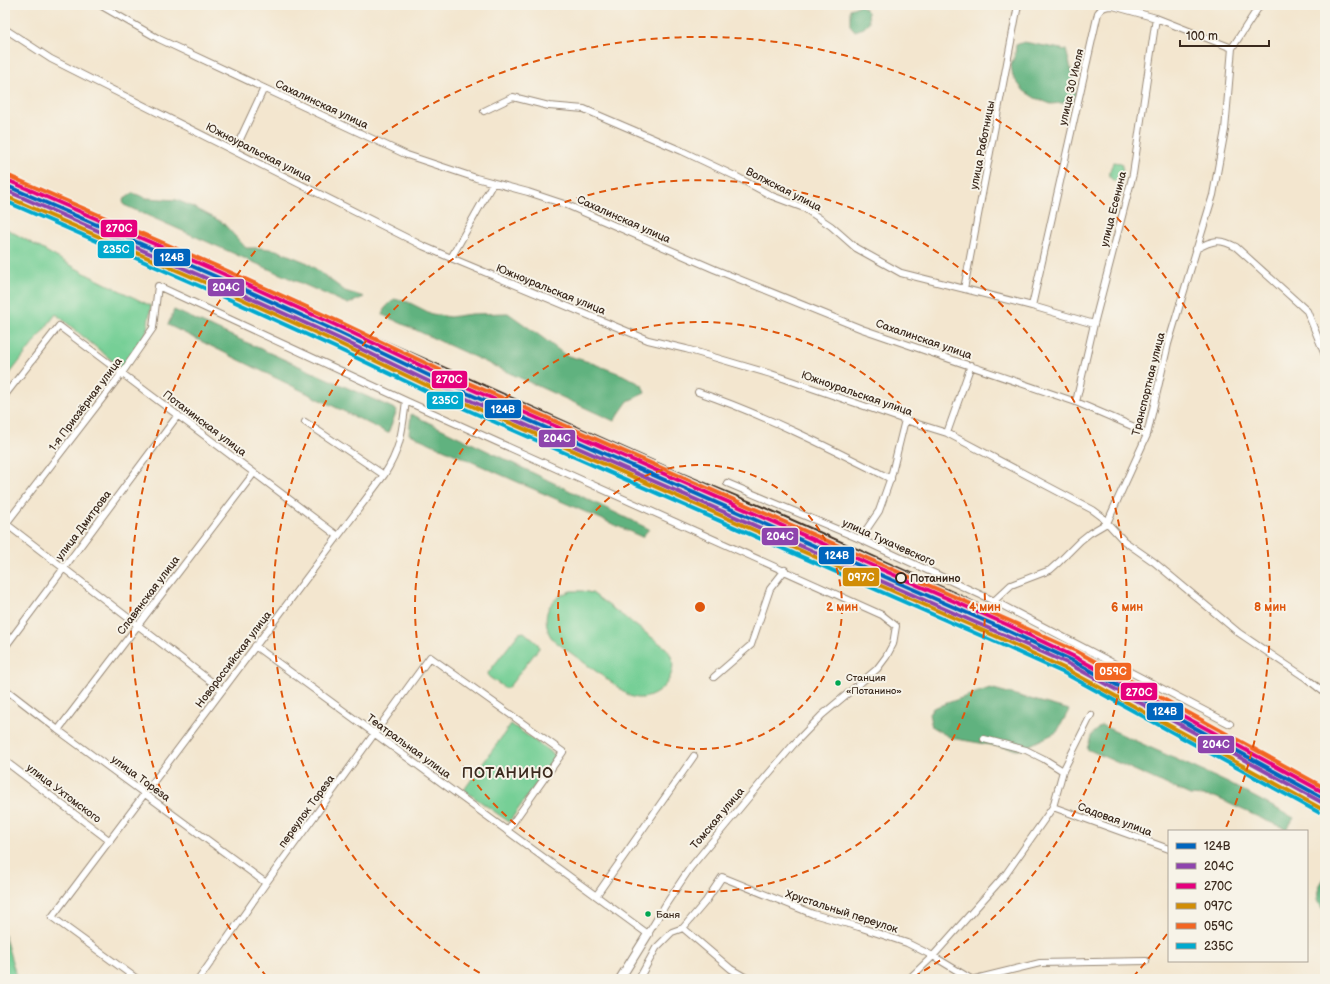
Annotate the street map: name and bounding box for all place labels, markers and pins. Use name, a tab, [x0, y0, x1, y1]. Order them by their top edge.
marker: Потанино	[895, 572, 907, 584]
place label: Потанино	[910, 572, 961, 585]
centre of rings	[693, 600, 707, 614]
place label: Станция «Потанино»	[846, 672, 902, 697]
marker: Станция «Потанино»	[833, 678, 843, 688]
marker: Баня	[643, 909, 653, 919]
place label: Баня	[656, 909, 681, 921]

